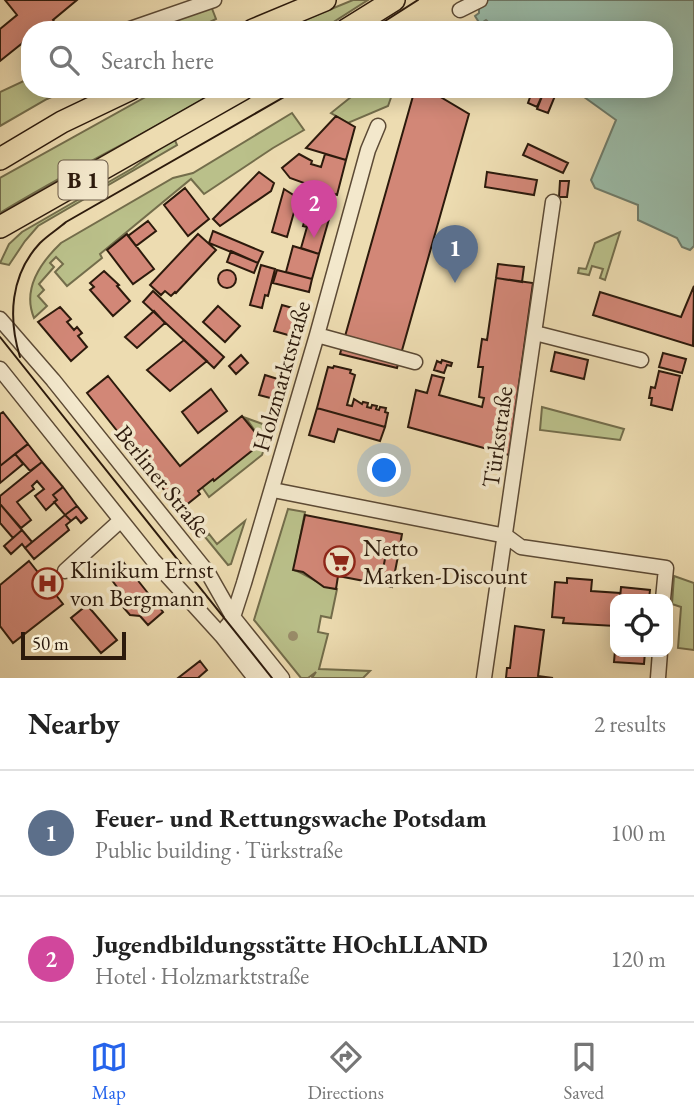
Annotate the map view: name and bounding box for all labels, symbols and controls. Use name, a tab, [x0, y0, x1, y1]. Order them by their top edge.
search box	[21, 21, 673, 98]
icon: search	[45, 41, 83, 79]
text: Search here	[101, 43, 214, 77]
road number: B 1	[58, 160, 108, 200]
pin: 2	[291, 180, 337, 238]
pin: 1	[432, 225, 478, 283]
street label: Holzmarktstraße	[245, 297, 317, 455]
street label: Türkstraße	[475, 384, 519, 490]
street label: Berliner Straße	[108, 419, 218, 543]
your location	[367, 453, 401, 487]
place label: Netto Marken-Discount	[363, 532, 528, 591]
supermarket icon: Netto Marken-Discount	[323, 544, 357, 578]
place label: Klinikum Ernst von Bergmann	[70, 554, 214, 613]
hospital icon: Klinikum Ernst von Bergmann	[30, 566, 64, 600]
map controls	[610, 594, 673, 657]
button: locate	[610, 594, 673, 657]
scale bar	[21, 629, 126, 661]
text: 50 m	[32, 631, 69, 656]
text: Nearby	[28, 704, 120, 743]
text: 2 results	[594, 709, 666, 739]
text: Feuer- und Rettungswache Potsdam	[95, 801, 487, 835]
text: 1	[45, 818, 57, 848]
text: 100 m	[610, 818, 666, 848]
text: Public building · Türkstraße	[95, 835, 343, 865]
text: Jugendbildungsstätte HOchLLAND	[95, 927, 488, 961]
text: 2	[45, 944, 57, 974]
text: 120 m	[610, 944, 666, 974]
text: Hotel · Holzmarktstraße	[95, 961, 309, 991]
tab: Map	[90, 1038, 128, 1105]
tab: Directions	[307, 1038, 384, 1105]
tab: Saved	[563, 1038, 604, 1105]

